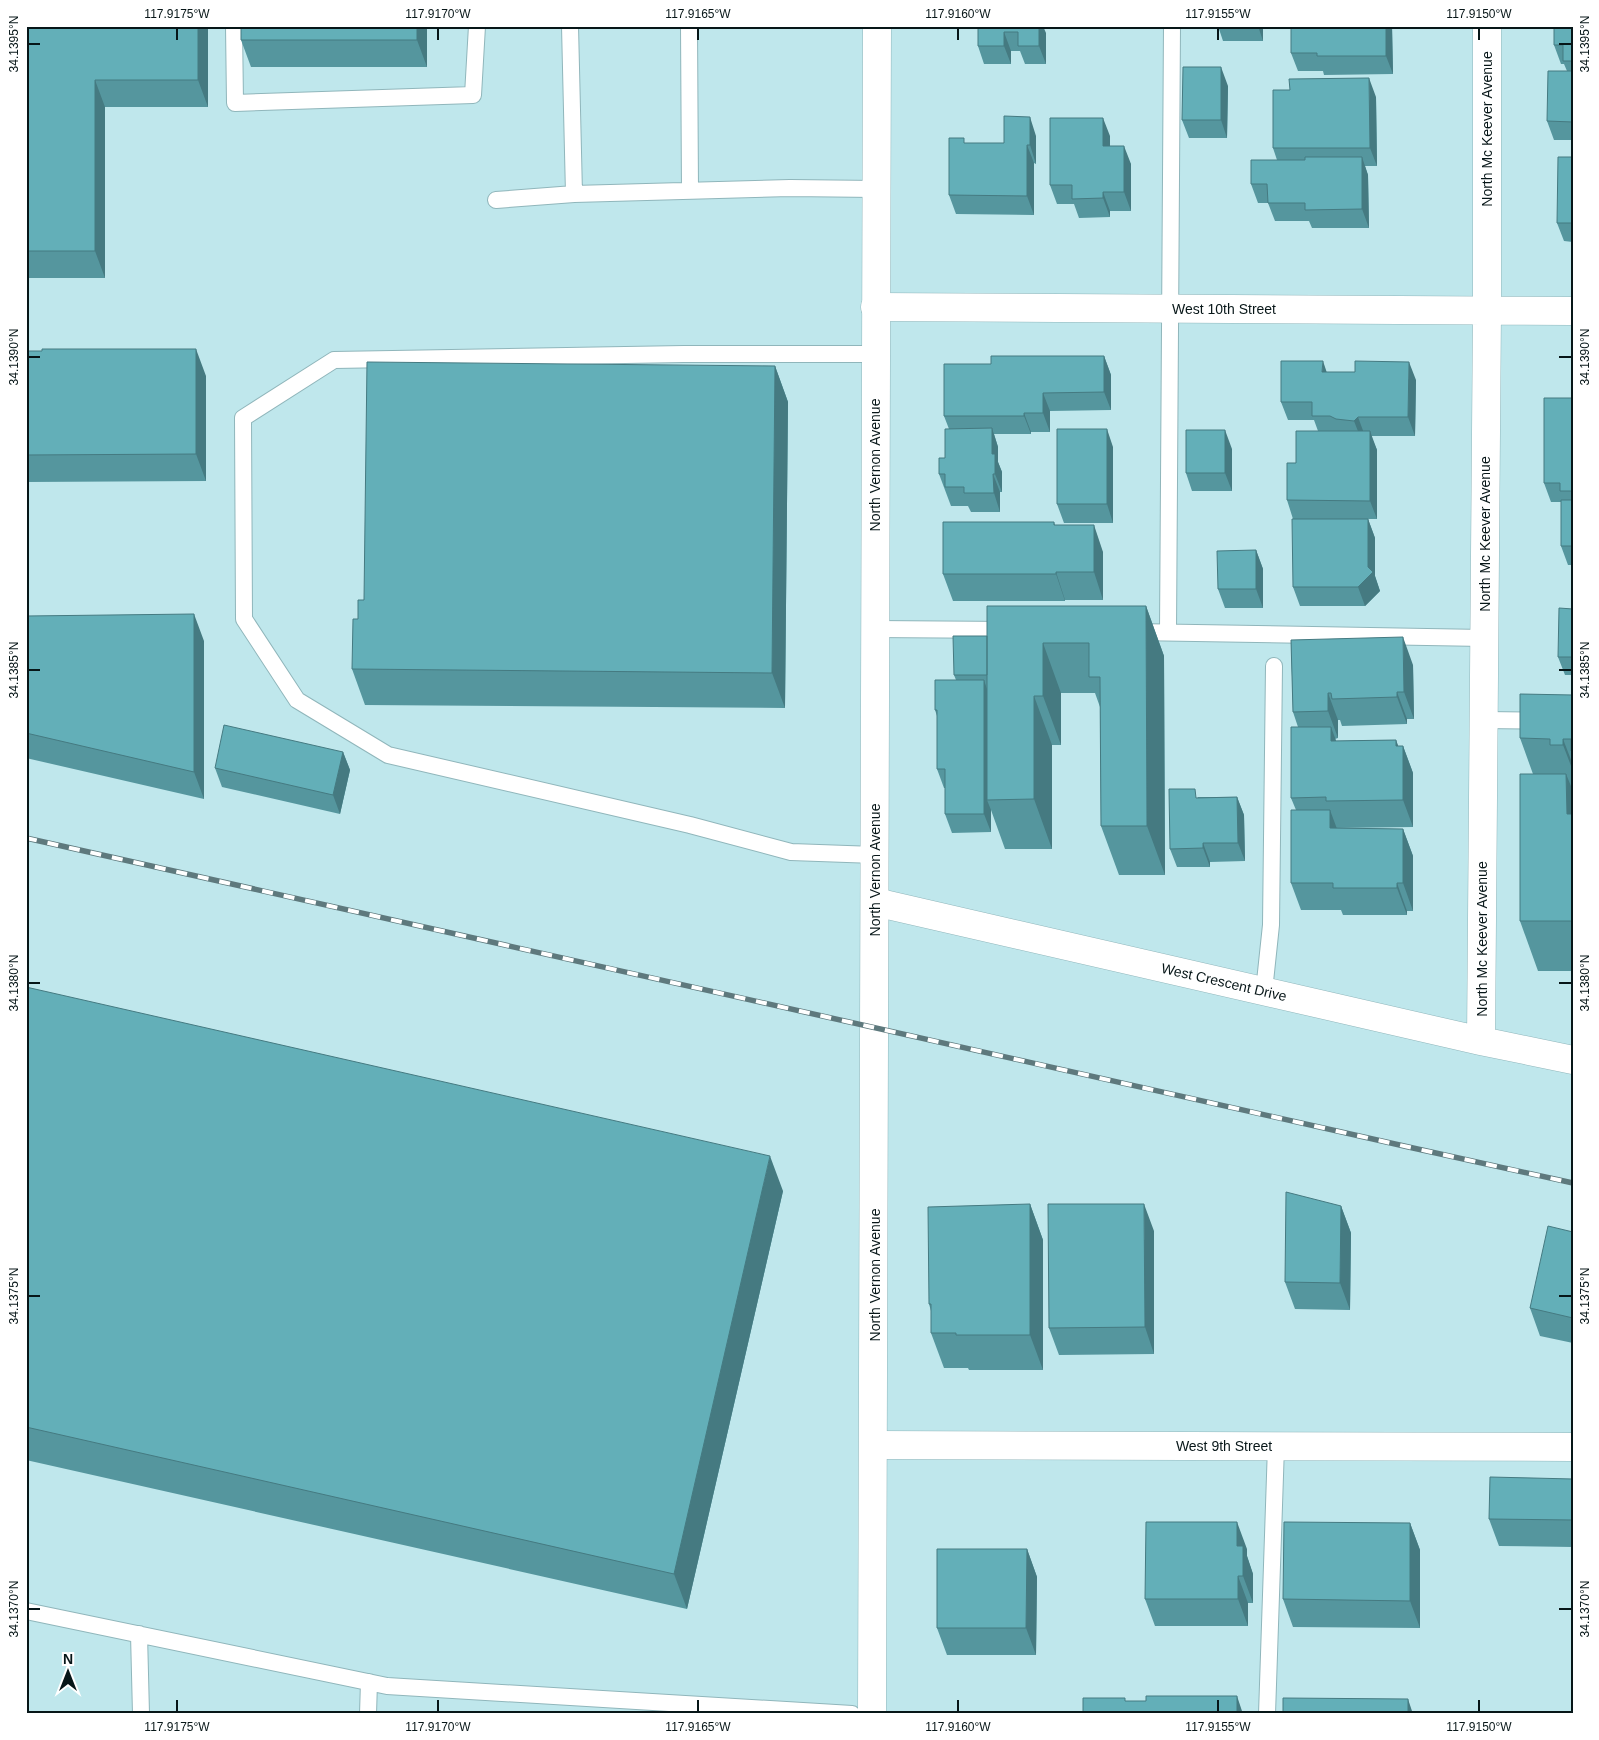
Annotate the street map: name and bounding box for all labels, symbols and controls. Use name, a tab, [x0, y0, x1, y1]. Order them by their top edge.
text: 117.9175°W	[144, 7, 210, 21]
text: 117.9170°W	[405, 7, 471, 21]
text: 117.9165°W	[665, 7, 731, 21]
text: 117.9160°W	[925, 7, 991, 21]
text: 117.9155°W	[1185, 7, 1251, 21]
text: 117.9150°W	[1446, 7, 1512, 21]
text: 34.1395°N	[7, 16, 21, 72]
text: 34.1395°N	[1578, 16, 1592, 72]
street label: North Mc Keever Avenue	[1479, 51, 1495, 207]
street label: West 10th Street	[1172, 301, 1276, 317]
text: 34.1390°N	[7, 329, 21, 385]
text: 34.1390°N	[1578, 329, 1592, 385]
street label: North Vernon Avenue	[867, 398, 883, 531]
street label: North Mc Keever Avenue	[1477, 456, 1493, 612]
text: 34.1385°N	[7, 642, 21, 698]
text: 34.1385°N	[1578, 642, 1592, 698]
street label: North Vernon Avenue	[867, 803, 883, 936]
street label: North Mc Keever Avenue	[1474, 861, 1490, 1017]
text: 34.1380°N	[7, 955, 21, 1011]
text: 34.1380°N	[1578, 955, 1592, 1011]
street label: West Crescent Drive	[1160, 960, 1288, 1004]
street label: North Vernon Avenue	[867, 1208, 883, 1341]
text: 34.1375°N	[7, 1268, 21, 1324]
text: 34.1375°N	[1578, 1268, 1592, 1324]
street label: West 9th Street	[1176, 1438, 1272, 1454]
text: 34.1370°N	[7, 1581, 21, 1637]
text: 34.1370°N	[1578, 1581, 1592, 1637]
north arrow	[42, 1648, 92, 1698]
text: N	[63, 1651, 73, 1667]
text: 117.9175°W	[144, 1720, 210, 1734]
text: 117.9170°W	[405, 1720, 471, 1734]
text: 117.9165°W	[665, 1720, 731, 1734]
text: 117.9160°W	[925, 1720, 991, 1734]
text: 117.9155°W	[1185, 1720, 1251, 1734]
text: 117.9150°W	[1446, 1720, 1512, 1734]

